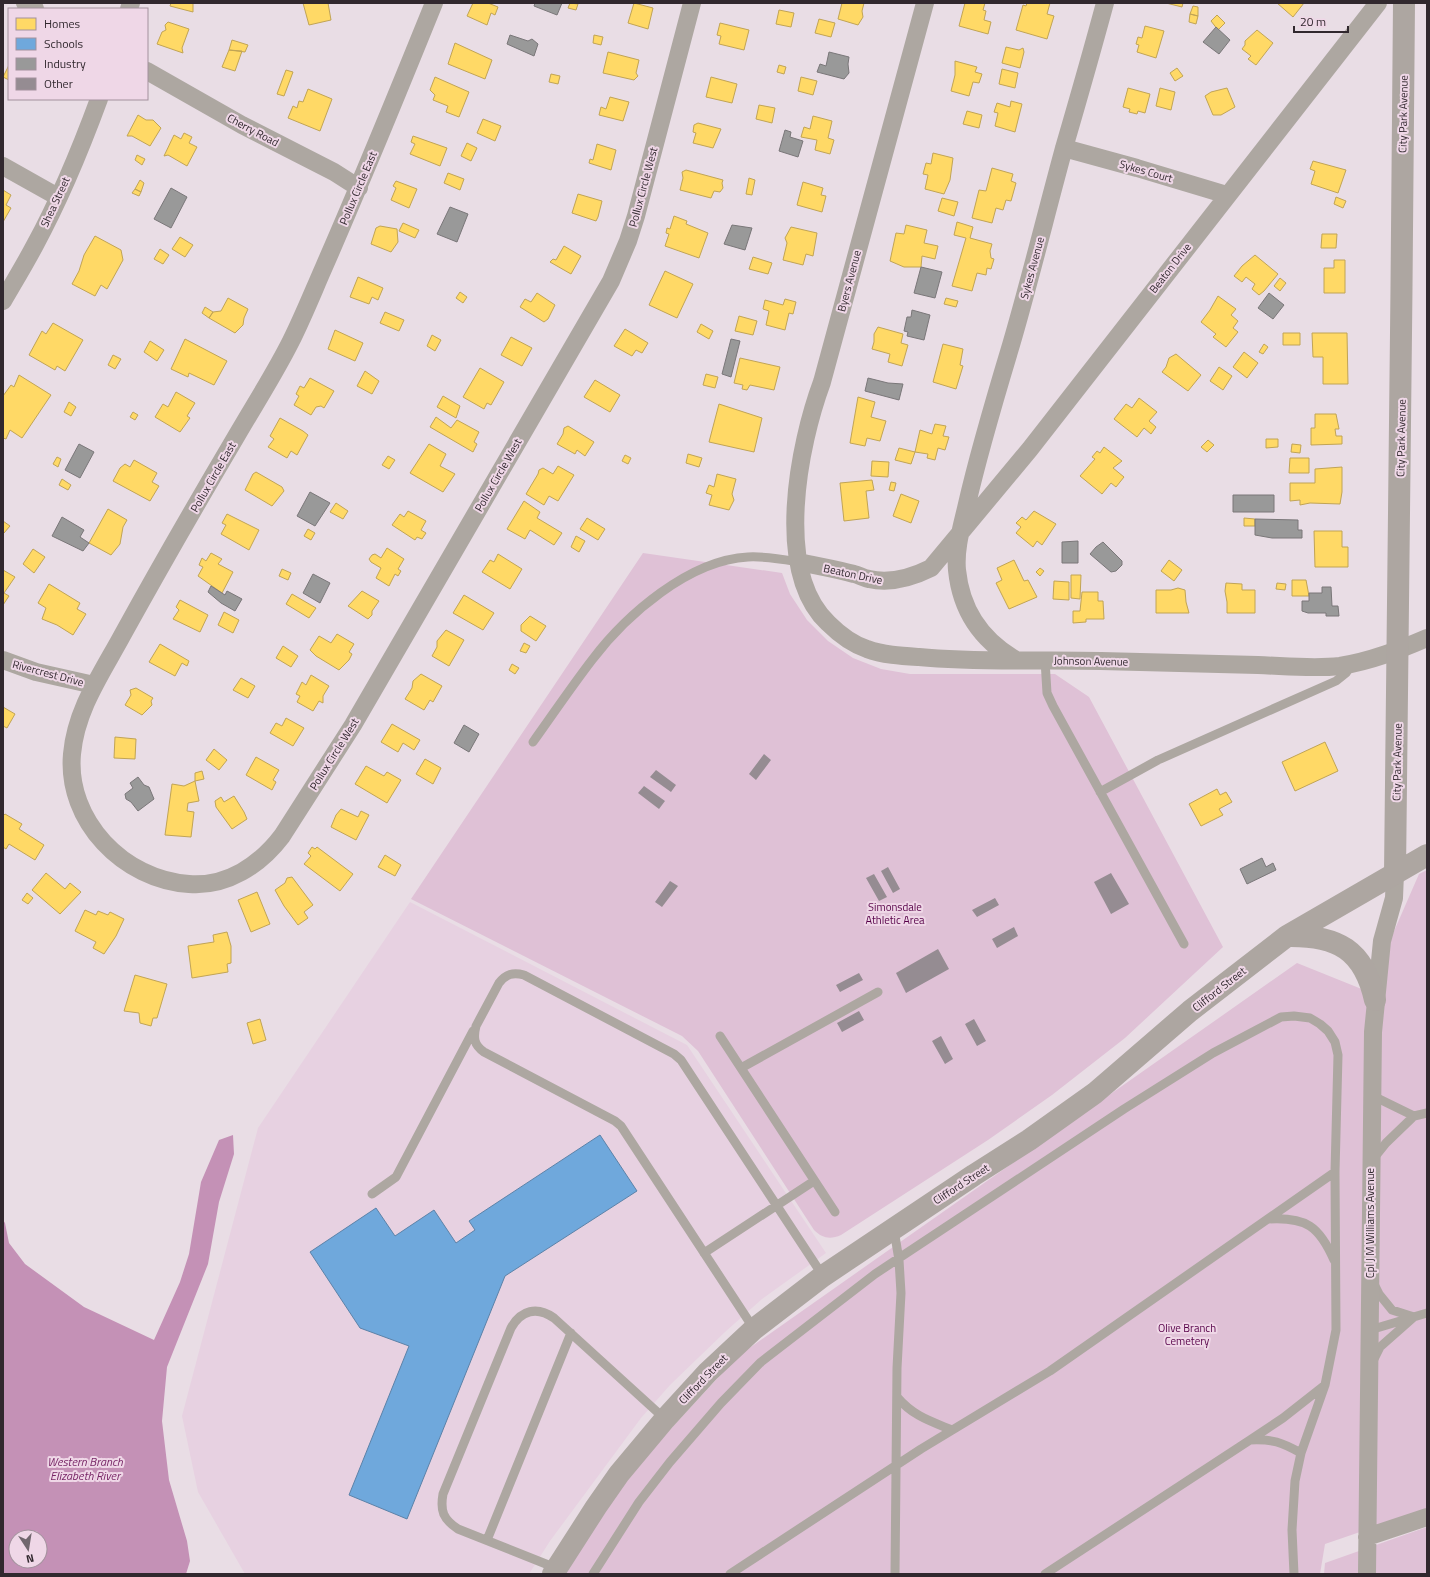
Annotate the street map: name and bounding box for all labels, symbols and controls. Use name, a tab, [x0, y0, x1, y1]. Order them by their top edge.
legend	[8, 8, 148, 100]
scale bar	[1294, 8, 1348, 34]
text: 20 m	[1300, 12, 1326, 31]
text: Homes	[44, 14, 80, 33]
text: Schools	[44, 34, 84, 53]
text: Industry	[44, 54, 86, 73]
text: Other	[44, 74, 73, 93]
street label: City Park Avenue	[1394, 74, 1412, 153]
street label: Cherry Road	[224, 110, 282, 150]
street label: Pollux Circle West	[625, 145, 661, 229]
street label: Pollux Circle East	[335, 149, 381, 227]
street label: Sykes Court	[1118, 156, 1175, 186]
street label: Shea Street	[36, 174, 74, 230]
street label: Sykes Avenue	[1016, 235, 1048, 301]
street label: Beaton Drive	[1145, 239, 1195, 297]
street label: Byers Avenue	[833, 248, 865, 314]
street label: City Park Avenue	[1392, 398, 1410, 477]
street label: Pollux Circle West	[471, 435, 526, 515]
street label: Pollux Circle East	[186, 439, 240, 515]
street label: Beaton Drive	[822, 560, 884, 588]
street label: Johnson Avenue	[1054, 652, 1129, 670]
street label: Rivercrest Drive	[11, 656, 86, 690]
street label: Pollux Circle West	[305, 715, 363, 793]
street label: City Park Avenue	[1388, 722, 1406, 801]
park label: Simonsdale Athletic Area	[865, 899, 925, 928]
street label: Clifford Street	[1189, 963, 1249, 1015]
street label: Clifford Street	[930, 1160, 992, 1208]
street label: Cpl J M Williams Avenue	[1362, 1167, 1378, 1278]
park label: Olive Branch Cemetery	[1158, 1320, 1216, 1349]
street label: Clifford Street	[675, 1350, 731, 1408]
water label: Western Branch Elizabeth River	[47, 1452, 124, 1485]
north arrow	[8, 1529, 48, 1569]
text: N	[25, 1550, 35, 1567]

